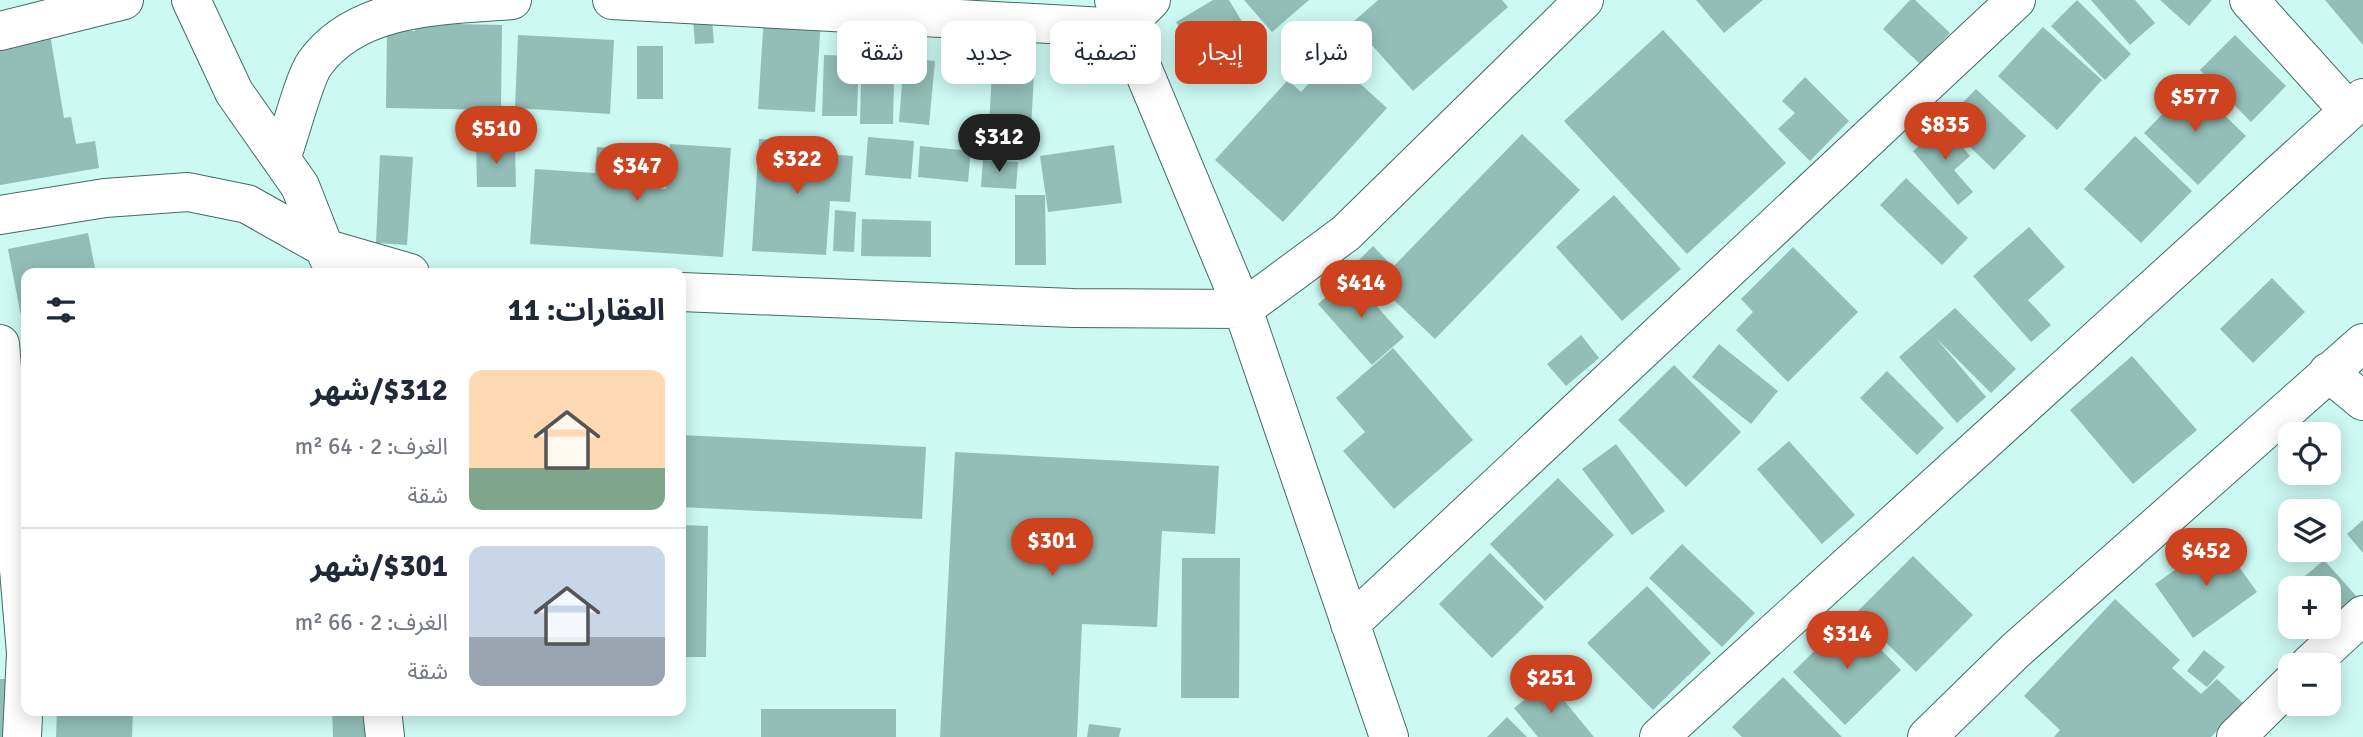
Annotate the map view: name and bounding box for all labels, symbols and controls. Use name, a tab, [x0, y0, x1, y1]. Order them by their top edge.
chip: شقة	[837, 21, 927, 84]
chip: جديد	[941, 21, 1036, 84]
chip: تصفية	[1050, 21, 1161, 84]
chip: إيجار	[1175, 21, 1267, 84]
chip: شراء	[1281, 21, 1372, 84]
pin: $577	[2154, 74, 2236, 134]
text: $577	[2170, 82, 2220, 111]
pin: $835	[1904, 102, 1986, 162]
pin: $510	[455, 106, 537, 166]
text: $835	[1920, 110, 1970, 139]
text: $510	[471, 114, 521, 143]
pin: $312	[958, 114, 1040, 174]
text: $312	[974, 122, 1024, 151]
pin: $322	[756, 136, 838, 196]
pin: $347	[596, 144, 678, 203]
text: $322	[772, 144, 822, 173]
text: $347	[612, 151, 662, 180]
pin: $414	[1320, 260, 1402, 320]
text: $414	[1336, 268, 1386, 297]
icon: filters	[42, 291, 80, 329]
text: العقارات: 11	[508, 292, 665, 329]
text: $312/شهر	[311, 372, 448, 409]
icon: home	[525, 398, 609, 482]
map controls	[2278, 422, 2341, 716]
button: locate	[2278, 422, 2341, 485]
text: الغرف: 2 · 64 m²	[295, 432, 448, 461]
text: شقة	[407, 481, 448, 510]
button: layers	[2278, 499, 2341, 562]
pin: $301	[1011, 518, 1093, 578]
text: $301	[1027, 526, 1077, 555]
pin: $452	[2165, 528, 2247, 588]
text: $452	[2181, 536, 2231, 565]
text: $301/شهر	[311, 548, 448, 585]
icon: home	[525, 574, 609, 658]
button: +	[2278, 576, 2341, 639]
text: الغرف: 2 · 66 m²	[295, 608, 448, 637]
pin: $314	[1806, 612, 1888, 671]
text: $314	[1822, 619, 1872, 648]
button: −	[2278, 653, 2341, 716]
pin: $251	[1510, 656, 1592, 715]
text: شقة	[407, 657, 448, 686]
text: $251	[1526, 663, 1576, 692]

